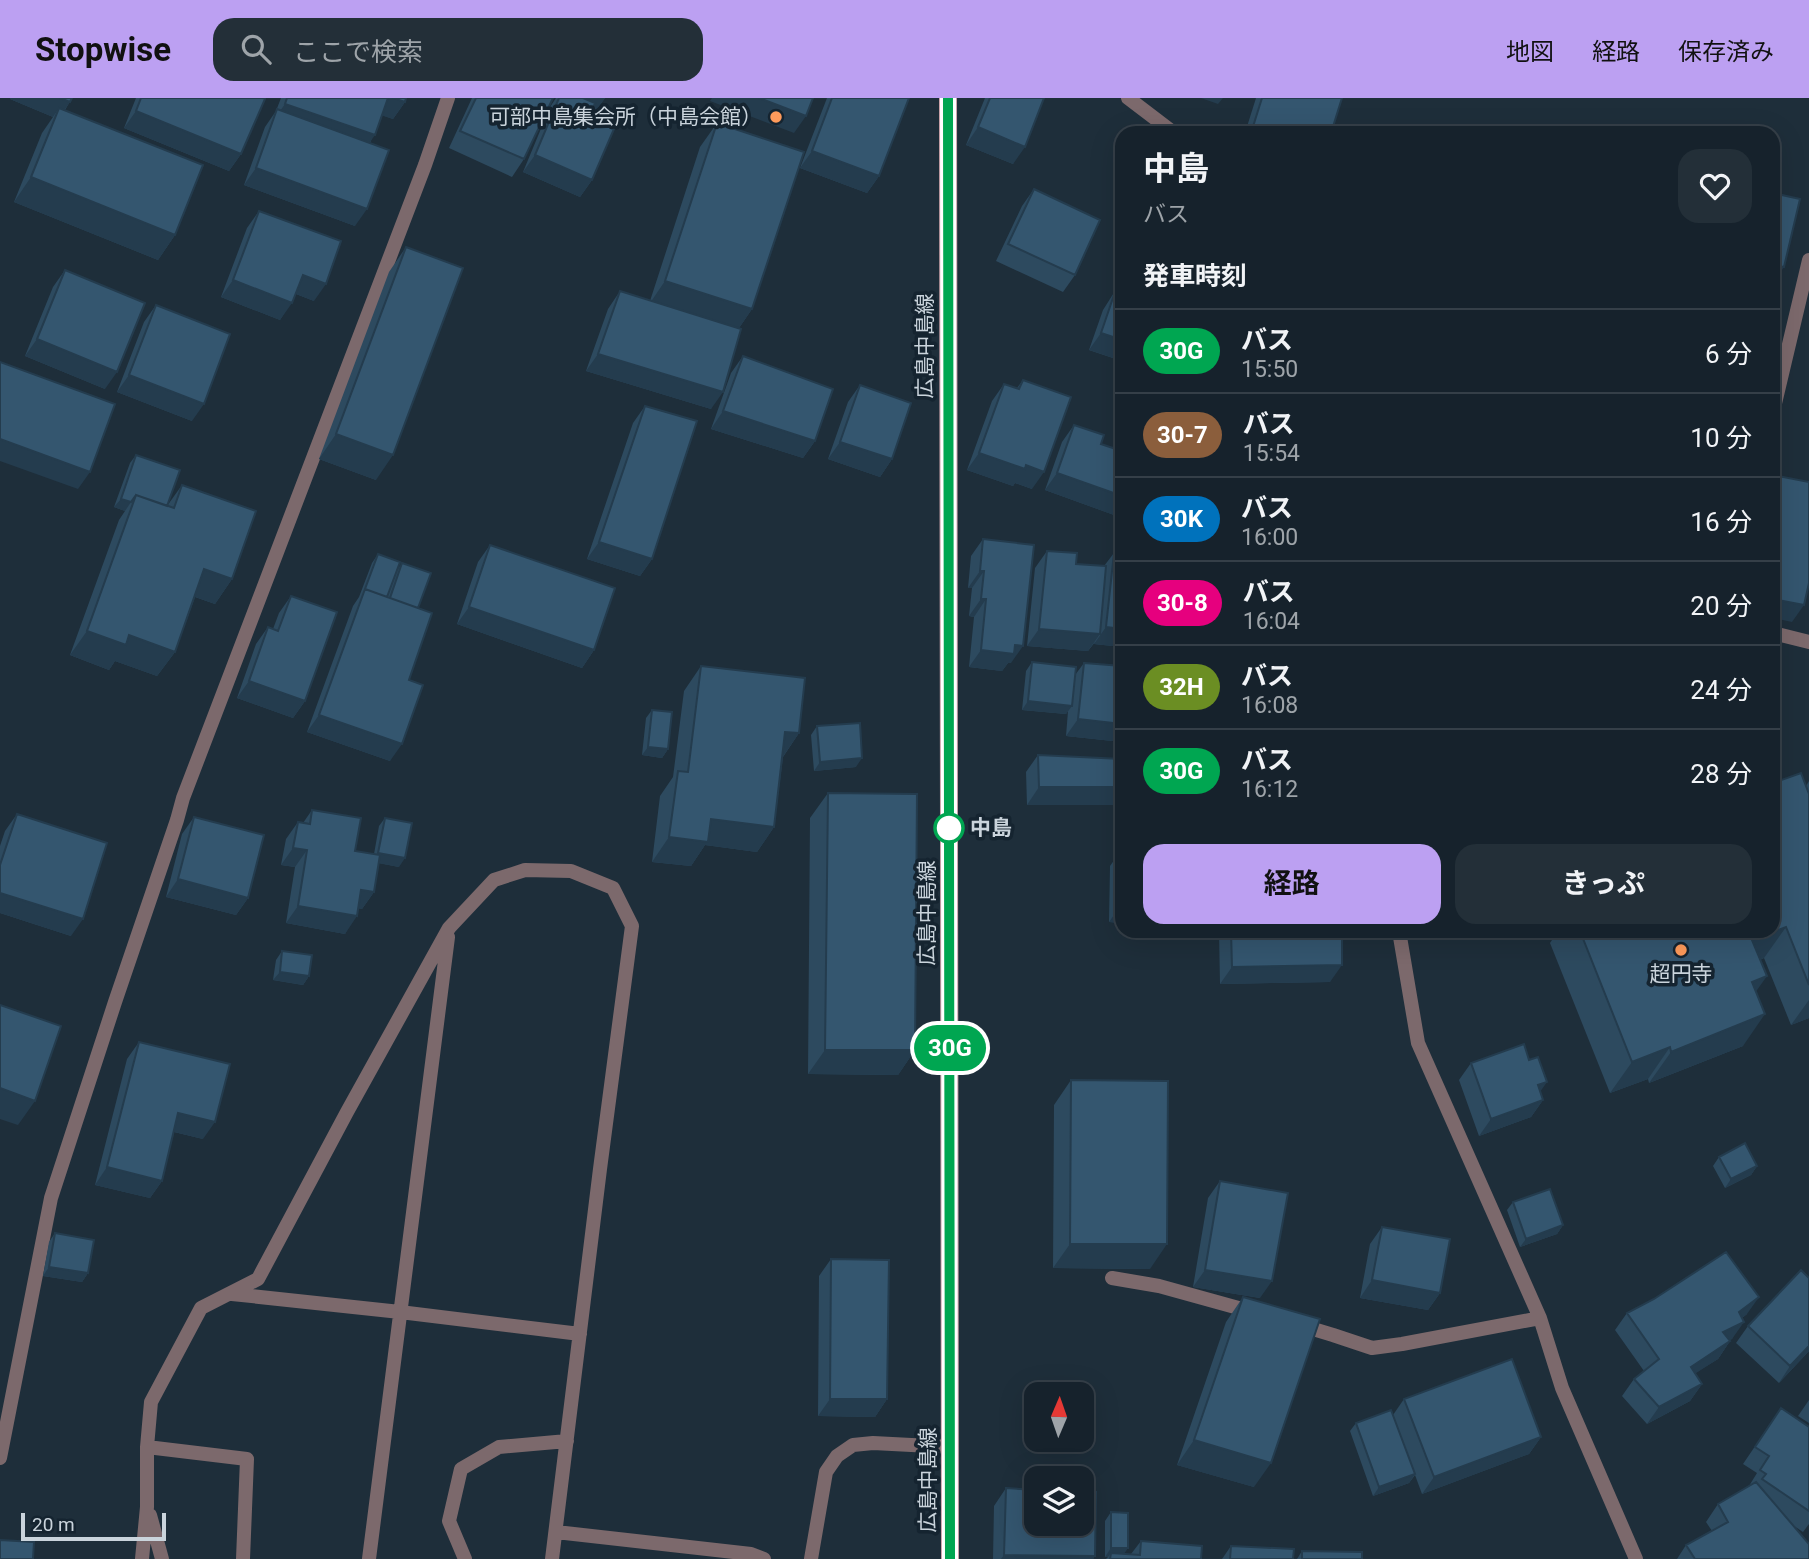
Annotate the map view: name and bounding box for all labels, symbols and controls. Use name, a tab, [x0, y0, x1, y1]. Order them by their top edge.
search box	[213, 18, 703, 81]
text: Stopwise	[35, 30, 171, 69]
icon: search	[237, 30, 275, 68]
text: ここで検索	[293, 37, 423, 67]
text: 地図	[1506, 38, 1554, 66]
text: 経路	[1592, 38, 1640, 66]
text: 保存済み	[1678, 38, 1774, 66]
place label: 可部中島集会所（中島会館）	[489, 105, 762, 129]
marker: 可部中島集会所（中島会館）	[768, 109, 784, 125]
text: 中島	[1143, 149, 1209, 188]
button: heart	[1678, 149, 1752, 223]
text: バス	[1143, 201, 1189, 228]
text: 発車時刻	[1143, 261, 1247, 291]
street label: 広島中島線	[913, 294, 937, 399]
text: バス	[1241, 325, 1293, 355]
text: 30G	[1160, 337, 1203, 365]
text: 6 分	[1705, 339, 1752, 369]
text: 15:50	[1241, 356, 1298, 383]
text: バス	[1243, 409, 1295, 439]
text: 30-7	[1157, 421, 1208, 449]
text: 10 分	[1690, 423, 1752, 453]
text: 15:54	[1243, 440, 1300, 467]
text: バス	[1241, 493, 1293, 523]
text: 30K	[1160, 505, 1203, 533]
text: 16 分	[1690, 507, 1752, 537]
text: 16:00	[1241, 524, 1298, 551]
text: バス	[1243, 577, 1295, 607]
text: 30-8	[1157, 589, 1208, 617]
text: 20 分	[1690, 591, 1752, 621]
text: 16:04	[1243, 608, 1300, 635]
text: バス	[1241, 661, 1293, 691]
text: 32H	[1159, 673, 1204, 701]
text: 24 分	[1690, 675, 1752, 705]
text: 16:08	[1241, 692, 1298, 719]
text: バス	[1241, 745, 1293, 775]
text: 30G	[1160, 757, 1203, 785]
text: 28 分	[1690, 759, 1752, 789]
text: 16:12	[1241, 776, 1298, 803]
marker: 中島	[934, 813, 964, 843]
place label: 中島	[970, 816, 1012, 840]
button: 経路	[1143, 844, 1441, 924]
button: きっぷ	[1455, 844, 1752, 924]
street label: 広島中島線	[915, 861, 939, 966]
marker: 超円寺	[1673, 942, 1689, 958]
place label: 超円寺	[1650, 962, 1713, 986]
line badge: 30G	[910, 1025, 990, 1071]
text: 30G	[928, 1034, 972, 1062]
north arrow	[1024, 1382, 1094, 1452]
map controls	[1024, 1382, 1094, 1536]
street label: 広島中島線	[916, 1428, 940, 1533]
button: layers	[1024, 1466, 1094, 1536]
scale bar	[21, 1510, 166, 1542]
text: 20 m	[32, 1513, 75, 1536]

